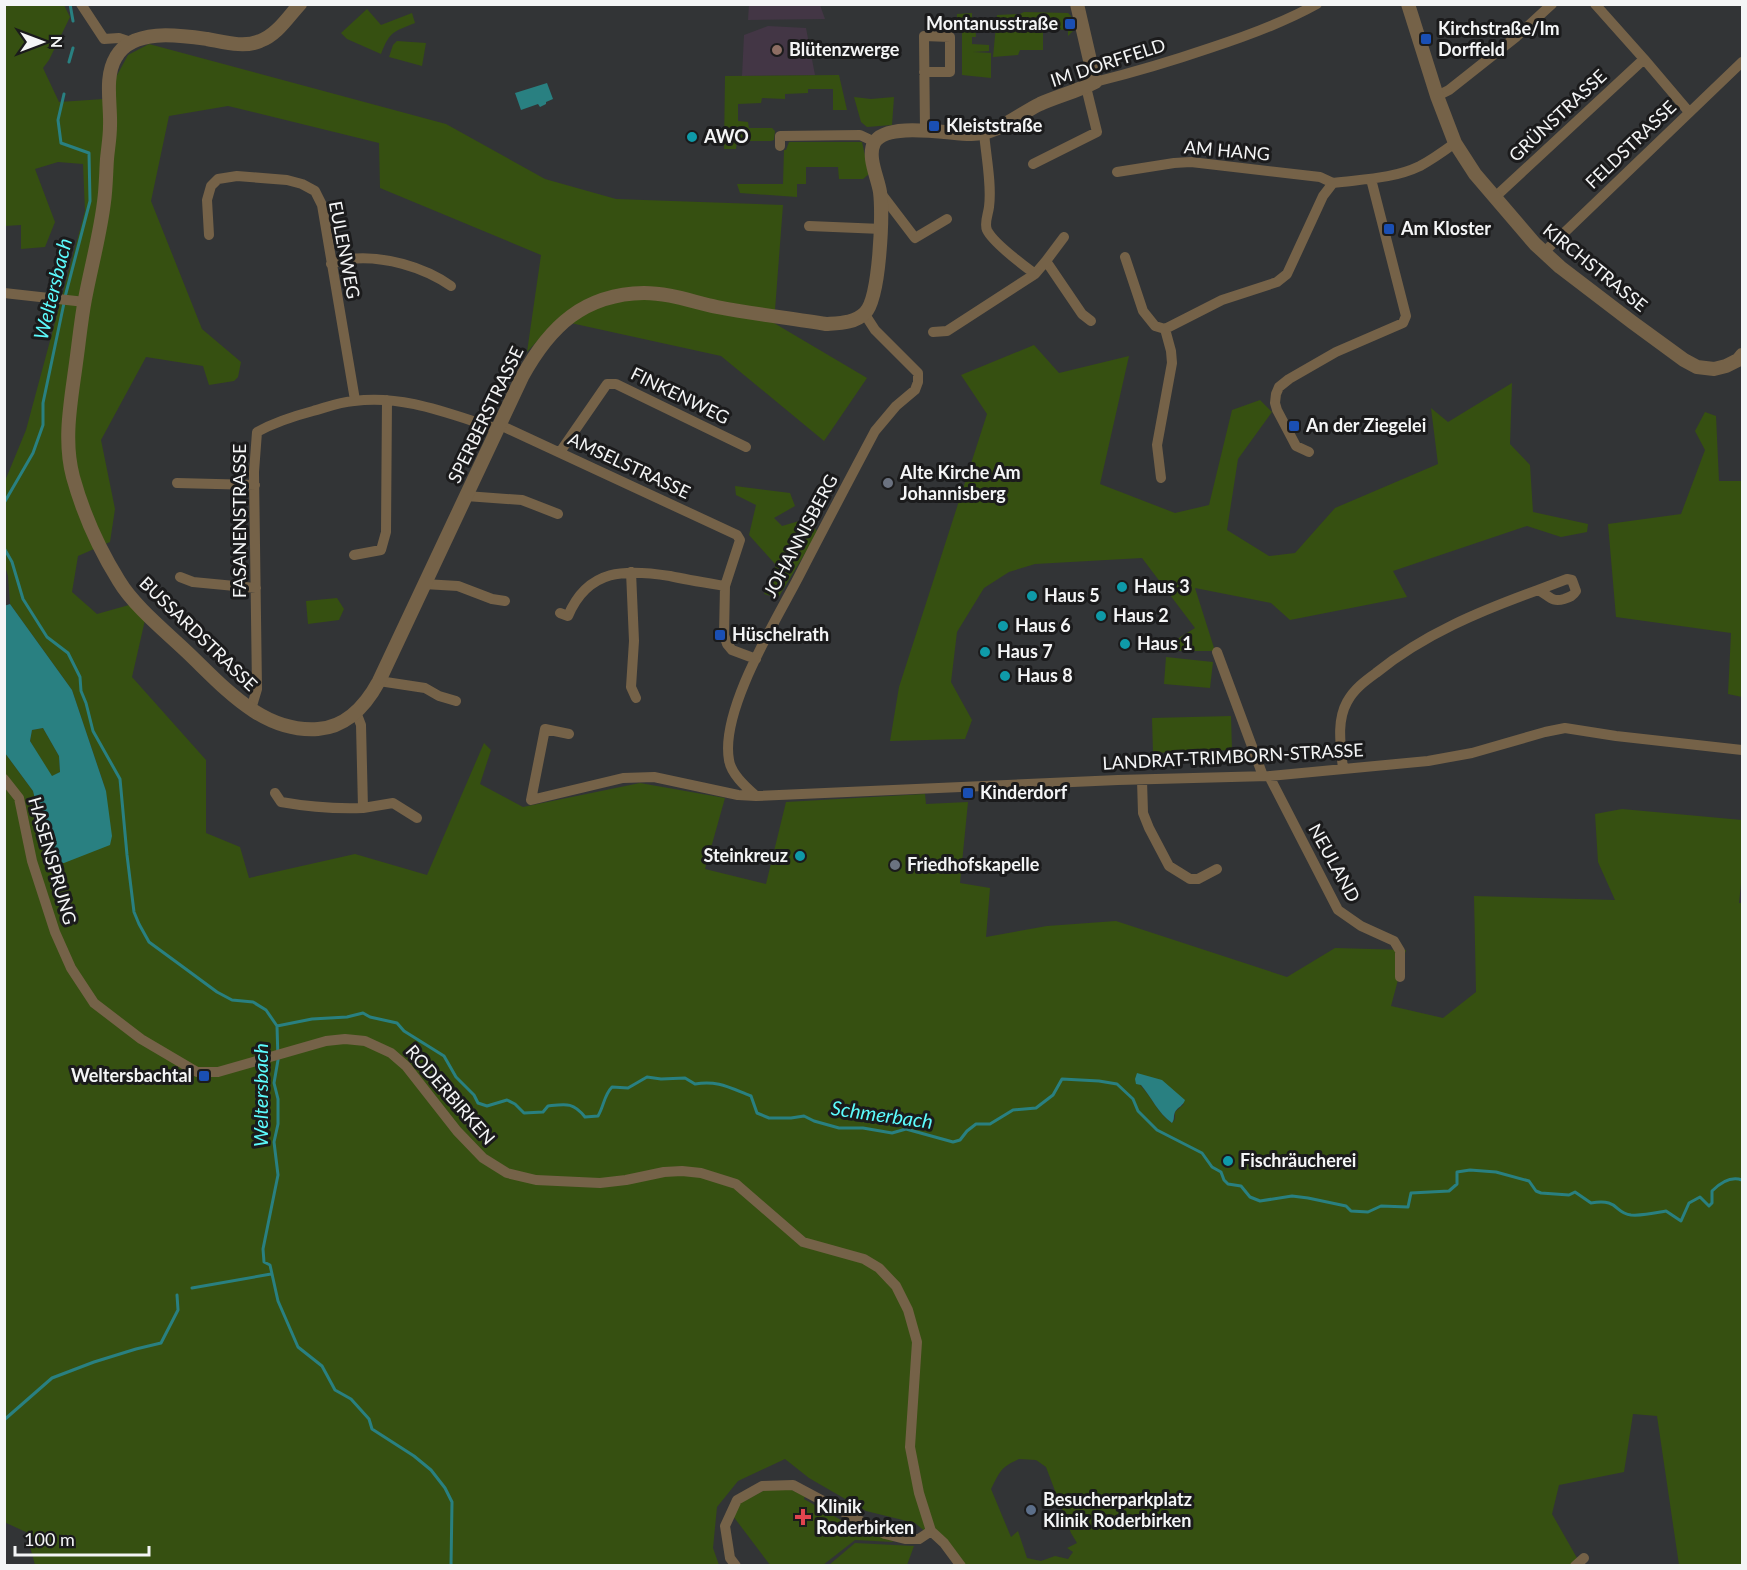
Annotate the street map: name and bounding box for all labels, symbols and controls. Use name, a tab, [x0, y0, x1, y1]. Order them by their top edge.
north arrow	[12, 12, 72, 72]
place label: Montanusstraße	[926, 12, 1058, 34]
marker: Montanusstraße	[1063, 17, 1077, 31]
place label: Kirchstraße/Im Dorffeld	[1438, 17, 1560, 60]
marker: Kirchstraße/Im Dorffeld	[1419, 32, 1433, 46]
street label: IM DORFFELD	[1048, 33, 1168, 91]
text: N	[48, 36, 67, 48]
place label: Blütenzwerge	[789, 38, 900, 60]
marker: Blütenzwerge	[770, 43, 784, 57]
street label: GRÜNSTRASSE	[1504, 65, 1611, 166]
street label: FELDSTRASSE	[1580, 96, 1680, 193]
place label: Kleiststraße	[946, 114, 1043, 136]
marker: Kleiststraße	[927, 119, 941, 133]
place label: AWO	[703, 125, 749, 147]
marker: AWO	[685, 130, 699, 144]
street label: AM HANG	[1183, 135, 1271, 165]
street label: EULENWEG	[325, 199, 365, 300]
place label: Am Kloster	[1400, 217, 1491, 239]
street label: KIRCHSTRASSE	[1539, 219, 1652, 316]
marker: Am Kloster	[1382, 222, 1396, 236]
water label: Weltersbach	[28, 235, 76, 342]
street label: SPERBERSTRASSE	[442, 343, 528, 486]
street label: FINKENWEG	[628, 362, 733, 428]
place label: An der Ziegelei	[1305, 414, 1426, 436]
marker: An der Ziegelei	[1287, 419, 1301, 433]
street label: AMSELSTRASSE	[565, 427, 694, 503]
street label: FASANENSTRASSE	[228, 444, 250, 598]
place label: Alte Kirche Am Johannisberg	[899, 461, 1021, 504]
street label: JOHANNISBERG	[758, 470, 842, 601]
marker: Alte Kirche Am Johannisberg	[881, 476, 895, 490]
street label: BUSSARDSTRASSE	[135, 571, 262, 695]
place label: Haus 3	[1134, 575, 1190, 597]
marker: Haus 3	[1115, 580, 1129, 594]
place label: Haus 5	[1044, 584, 1100, 606]
marker: Haus 5	[1025, 589, 1039, 603]
place label: Haus 2	[1113, 604, 1169, 626]
marker: Haus 2	[1094, 609, 1108, 623]
place label: Haus 6	[1015, 614, 1071, 636]
marker: Haus 6	[996, 619, 1010, 633]
place label: Hüschelrath	[732, 623, 829, 645]
marker: Hüschelrath	[713, 628, 727, 642]
place label: Haus 1	[1137, 632, 1193, 654]
marker: Haus 1	[1118, 637, 1132, 651]
place label: Haus 7	[997, 640, 1053, 662]
marker: Haus 7	[978, 645, 992, 659]
place label: Haus 8	[1017, 664, 1073, 686]
marker: Haus 8	[998, 669, 1012, 683]
street label: LANDRAT-TRIMBORN-STRASSE	[1102, 738, 1364, 774]
place label: Kinderdorf	[980, 781, 1068, 803]
marker: Kinderdorf	[961, 786, 975, 800]
street label: HASENSPRUNG	[24, 794, 82, 927]
street label: NEULAND	[1304, 819, 1365, 906]
place label: Steinkreuz	[703, 844, 788, 866]
marker: Steinkreuz	[793, 849, 807, 863]
place label: Friedhofskapelle	[907, 853, 1040, 875]
marker: Friedhofskapelle	[888, 858, 902, 872]
street label: RODERBIRKEN	[401, 1040, 500, 1149]
water label: Weltersbach	[248, 1043, 272, 1147]
place label: Weltersbachtal	[71, 1064, 192, 1086]
marker: Weltersbachtal	[197, 1069, 211, 1083]
water label: Schmerbach	[830, 1095, 935, 1133]
place label: Fischräucherei	[1240, 1149, 1356, 1171]
marker: Fischräucherei	[1221, 1154, 1235, 1168]
place label: Besucherparkplatz Klinik Roderbirken	[1043, 1488, 1192, 1531]
place label: Klinik Roderbirken	[816, 1495, 914, 1538]
marker: Besucherparkplatz Klinik Roderbirken	[1024, 1503, 1038, 1517]
marker: Klinik Roderbirken	[794, 1508, 812, 1526]
scale bar	[15, 1519, 148, 1557]
text: 100 m	[24, 1528, 75, 1550]

